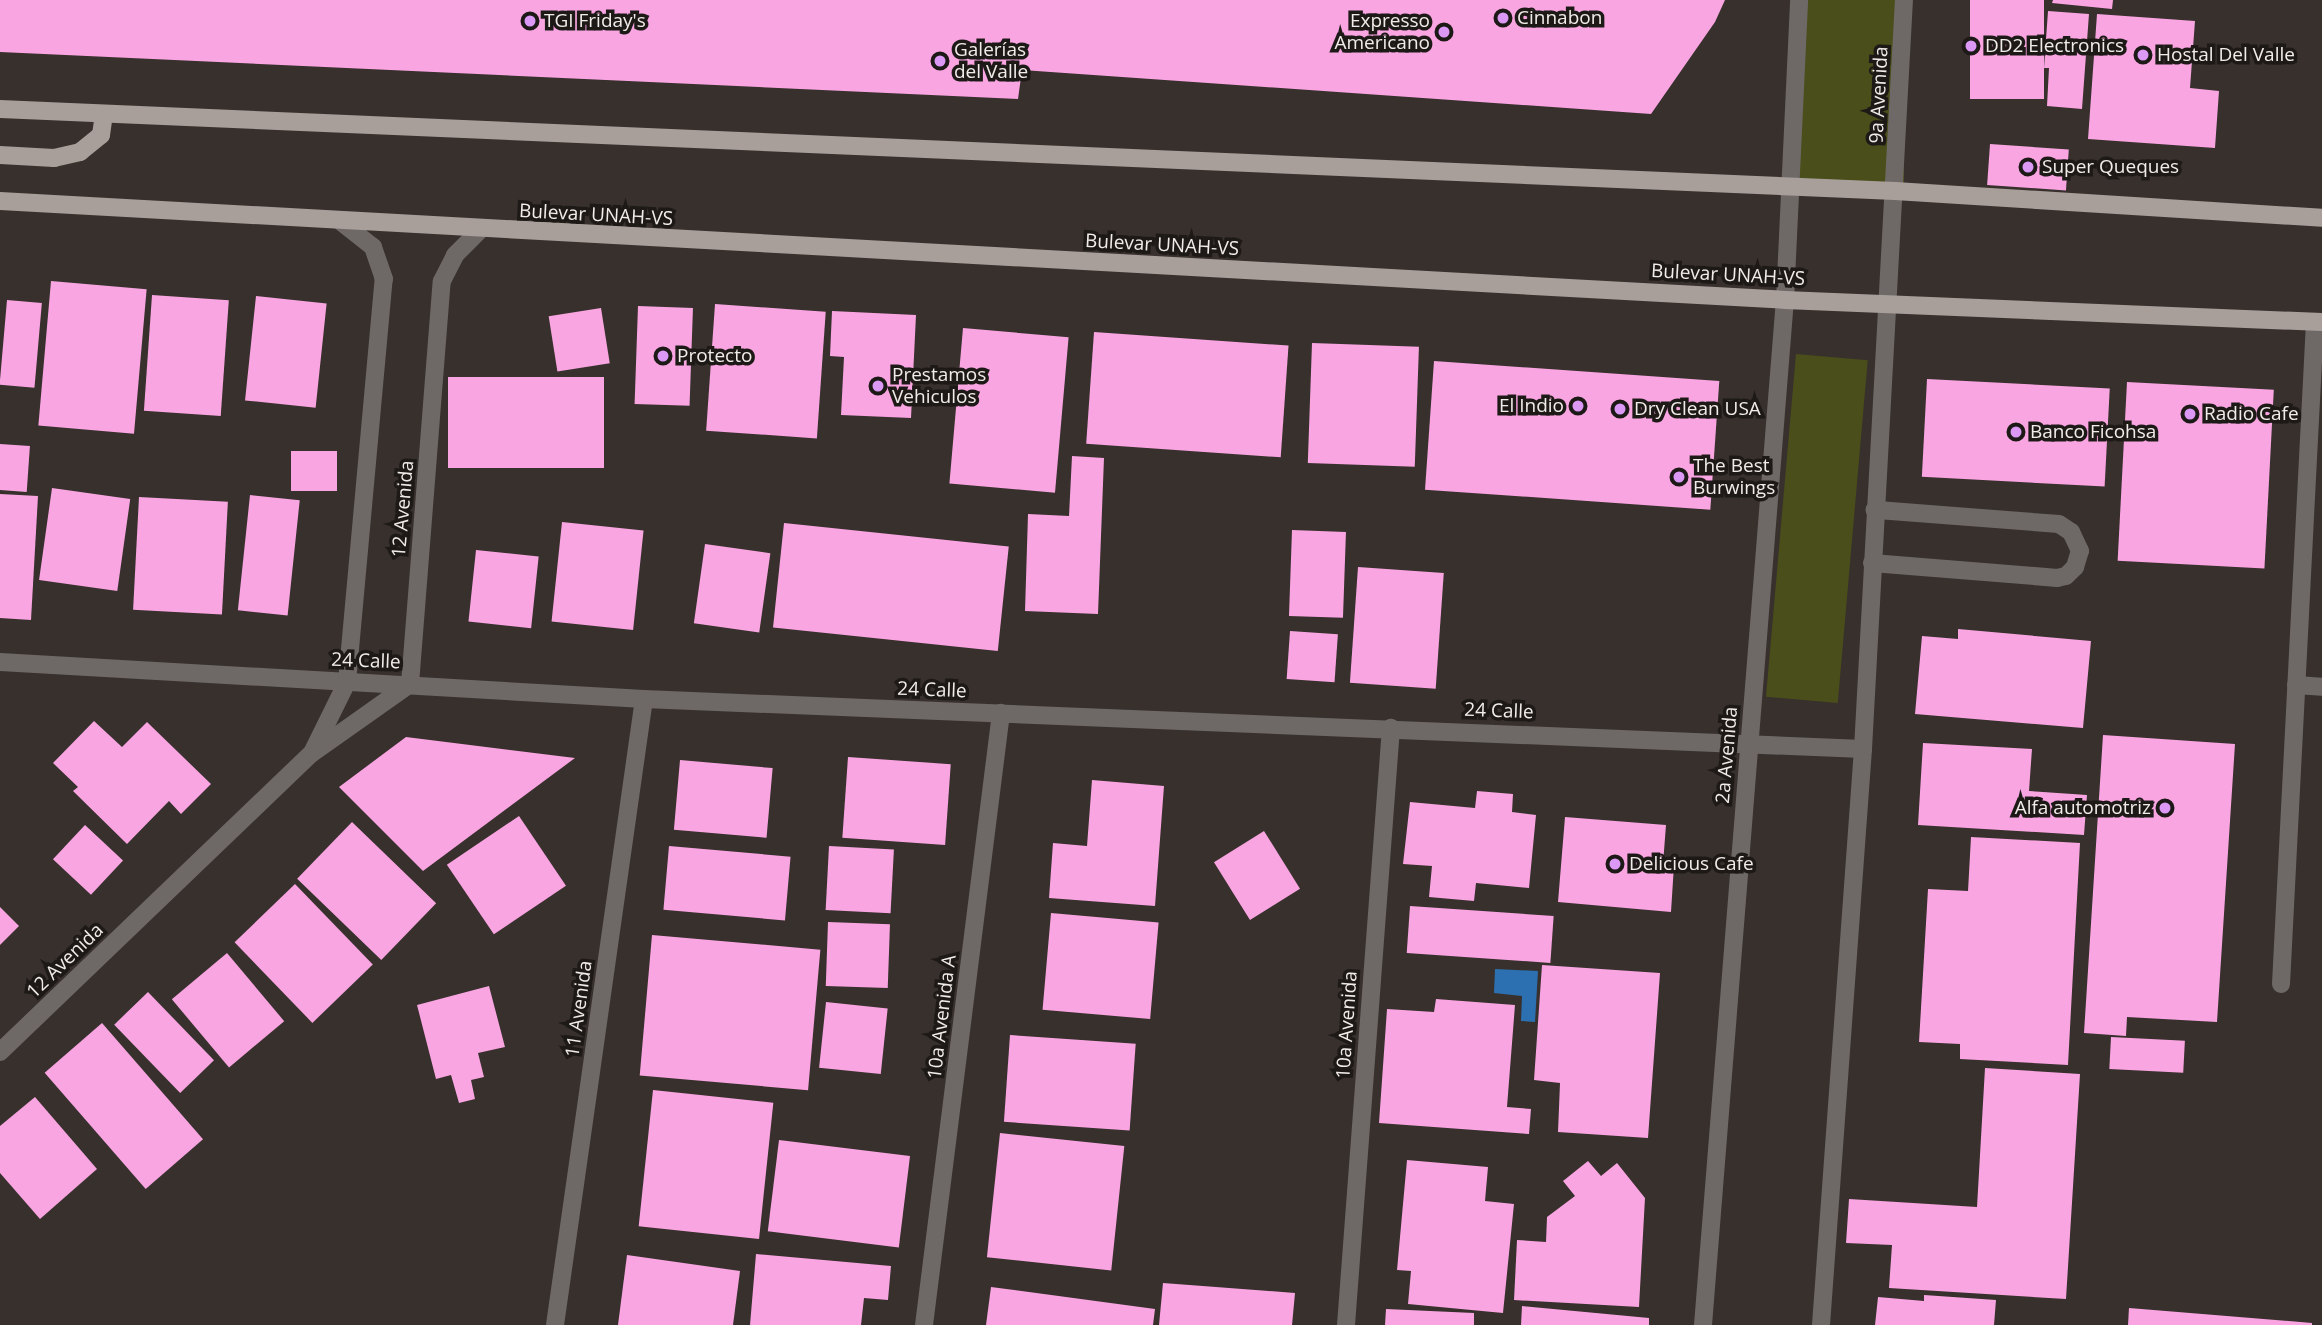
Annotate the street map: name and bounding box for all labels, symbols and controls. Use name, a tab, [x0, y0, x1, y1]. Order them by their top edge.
place label: Cinnabon	[1517, 7, 1602, 29]
place label: TGI Friday's	[544, 10, 646, 32]
place label: Expresso Americano	[1334, 10, 1430, 54]
marker: Cinnabon	[1495, 10, 1511, 26]
marker: TGI Friday's	[522, 13, 538, 29]
marker: Expresso Americano	[1436, 24, 1452, 40]
place label: DD2 Electronics	[1985, 35, 2124, 57]
marker: DD2 Electronics	[1963, 38, 1979, 54]
place label: Galerías del Valle	[954, 39, 1028, 83]
place label: Hostal Del Valle	[2157, 44, 2295, 66]
street label: 9a Avenida	[1865, 46, 1893, 144]
marker: Hostal Del Valle	[2135, 47, 2151, 63]
marker: Galerías del Valle	[932, 53, 948, 69]
place label: Super Queques	[2042, 156, 2179, 178]
marker: Super Queques	[2020, 159, 2036, 175]
street label: Bulevar UNAH-VS	[518, 200, 674, 230]
street label: Bulevar UNAH-VS	[1084, 230, 1240, 260]
street label: Bulevar UNAH-VS	[1650, 260, 1806, 290]
place label: Protecto	[677, 345, 752, 367]
marker: Protecto	[655, 348, 671, 364]
place label: Prestamos Vehiculos	[892, 364, 986, 408]
marker: Prestamos Vehiculos	[870, 378, 886, 394]
place label: El Indio	[1499, 395, 1564, 417]
marker: El Indio	[1570, 398, 1586, 414]
place label: Dry Clean USA	[1634, 398, 1761, 420]
marker: Dry Clean USA	[1612, 401, 1628, 417]
place label: Radio Cafe	[2204, 403, 2299, 425]
marker: Radio Cafe	[2182, 406, 2198, 422]
place label: Banco Ficohsa	[2030, 421, 2156, 443]
marker: Banco Ficohsa	[2008, 424, 2024, 440]
place label: The Best Burwings	[1693, 455, 1775, 499]
street label: 12 Avenida	[387, 459, 419, 559]
marker: The Best Burwings	[1671, 469, 1687, 485]
street label: 24 Calle	[331, 648, 401, 674]
street label: 24 Calle	[897, 677, 967, 703]
street label: 24 Calle	[1464, 698, 1534, 724]
street label: 2a Avenida	[1711, 706, 1743, 804]
place label: Alfa automotriz	[2015, 797, 2151, 819]
marker: Alfa automotriz	[2157, 800, 2173, 816]
place label: Delicious Cafe	[1629, 853, 1754, 875]
marker: Delicious Cafe	[1607, 856, 1623, 872]
street label: 12 Avenida	[22, 919, 108, 1003]
street label: 10a Avenida A	[923, 954, 961, 1080]
street label: 11 Avenida	[561, 959, 597, 1059]
street label: 10a Avenida	[1332, 970, 1362, 1080]

